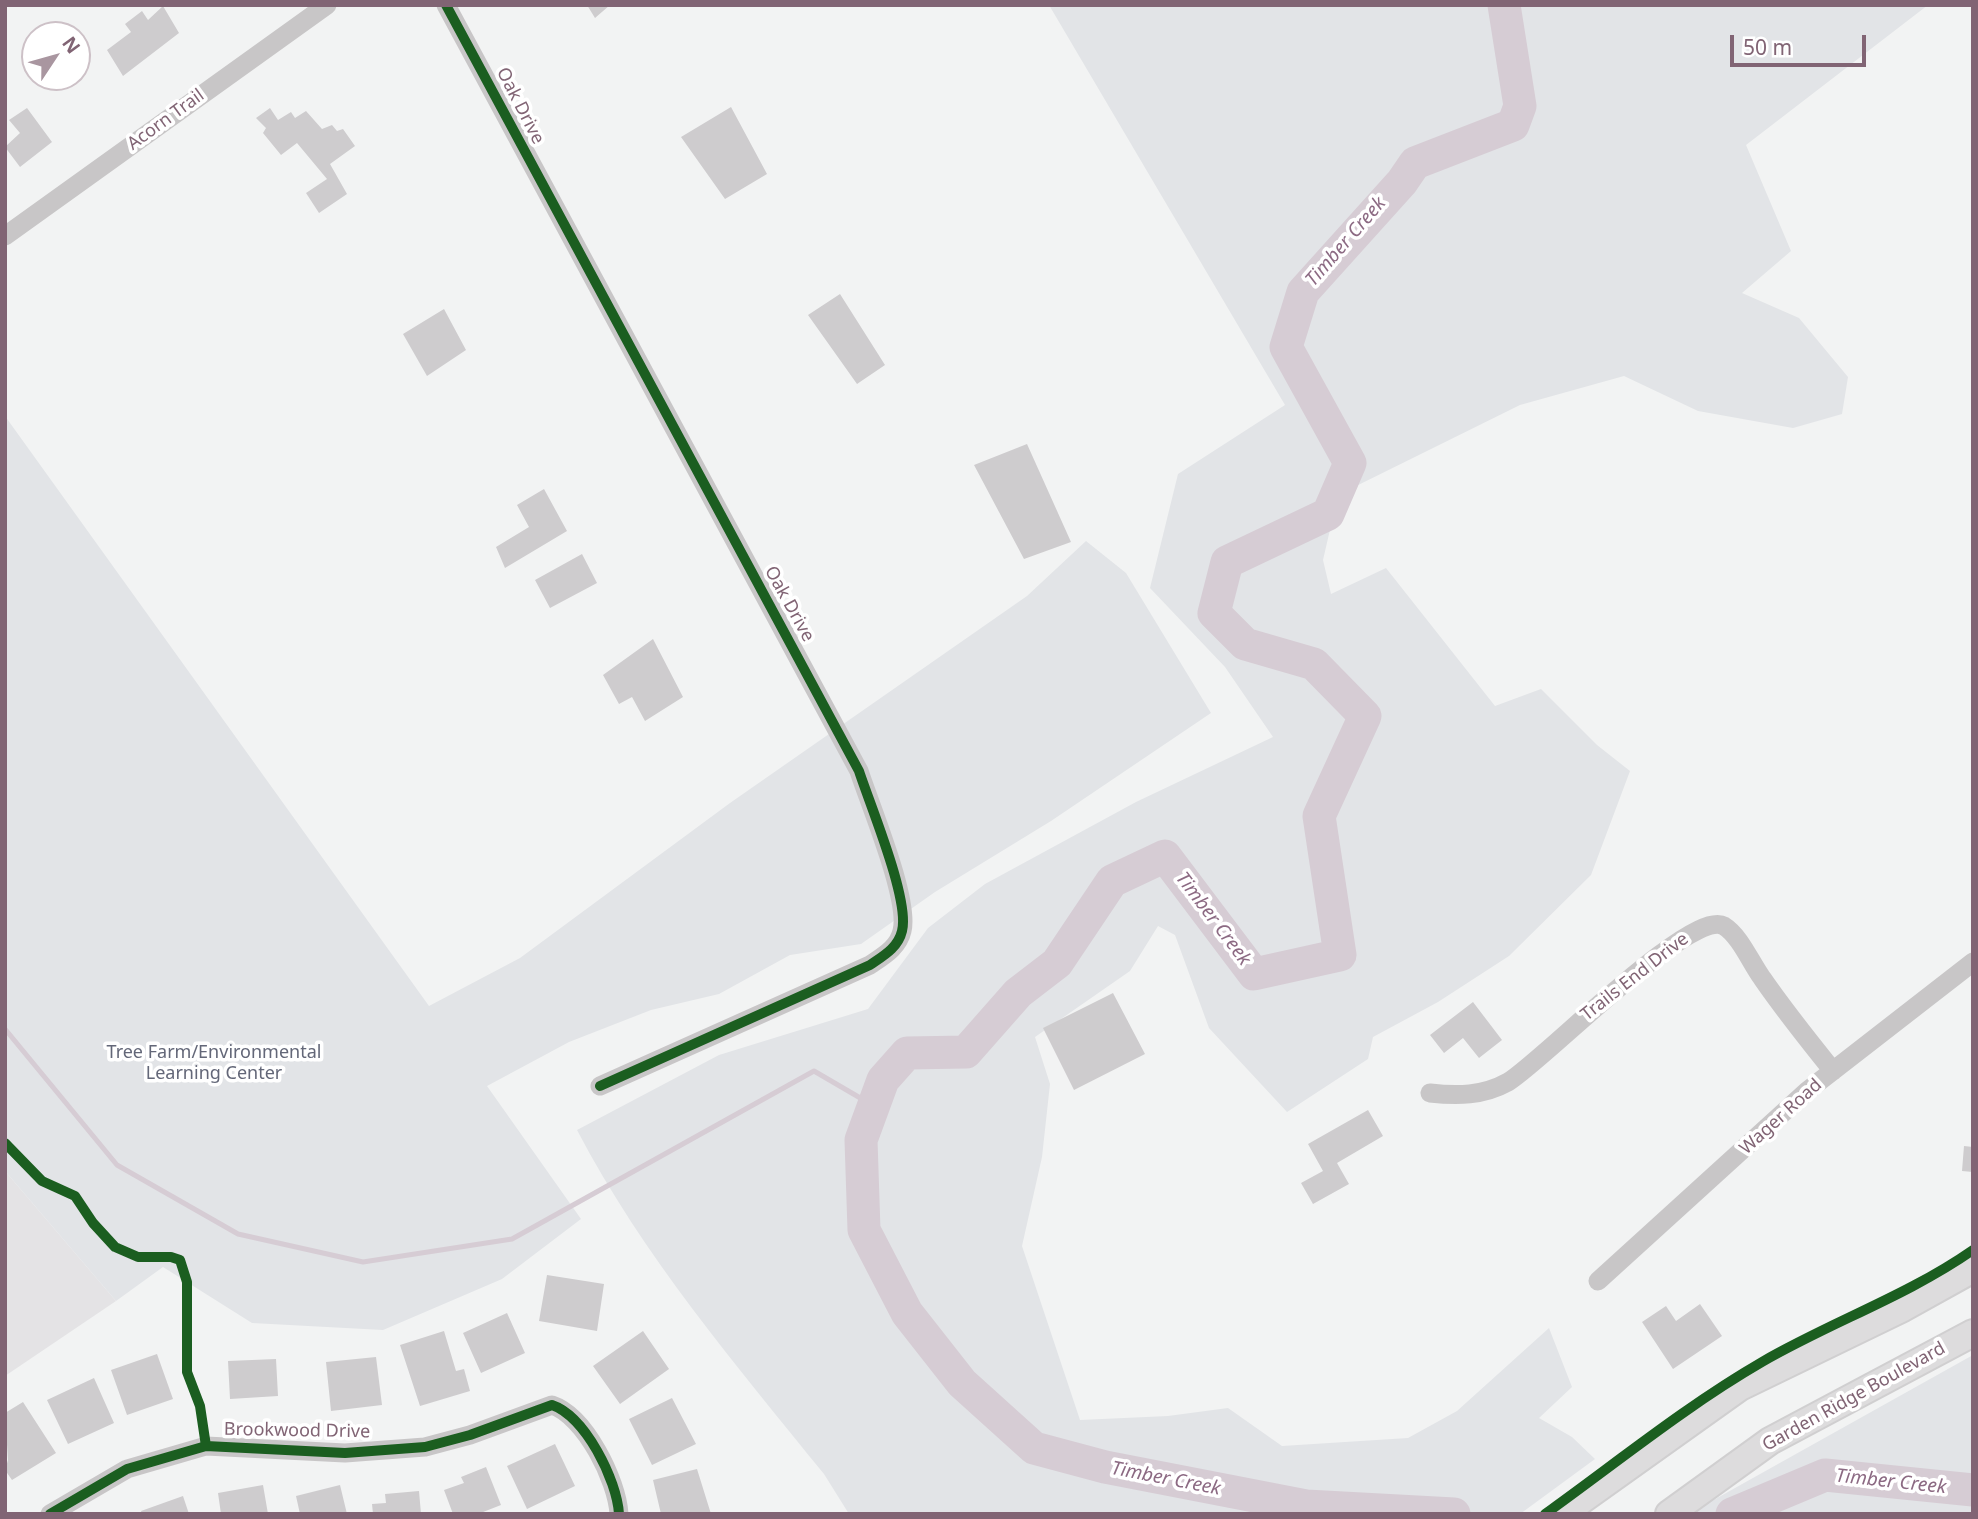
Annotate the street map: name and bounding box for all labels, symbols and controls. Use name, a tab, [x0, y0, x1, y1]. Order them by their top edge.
north arrow	[21, 21, 91, 91]
scale bar	[1733, 21, 1870, 65]
text: N	[56, 31, 86, 59]
text: 50 m	[1743, 33, 1792, 61]
street label: Oak Drive	[492, 64, 548, 148]
street label: Acorn Trail	[123, 85, 209, 155]
water label: Timber Creek	[1301, 193, 1391, 291]
street label: Oak Drive	[759, 562, 819, 646]
water label: Timber Creek	[1171, 868, 1255, 970]
street label: Trails End Drive	[1577, 928, 1693, 1026]
park label: Tree Farm/Environmental Learning Center	[107, 1042, 321, 1084]
street label: Wager Road	[1735, 1074, 1827, 1160]
street label: Garden Ridge Boulevard	[1759, 1338, 1949, 1456]
street label: Brookwood Drive	[224, 1419, 370, 1443]
water label: Timber Creek	[1109, 1457, 1223, 1501]
water label: Timber Creek	[1835, 1465, 1947, 1499]

